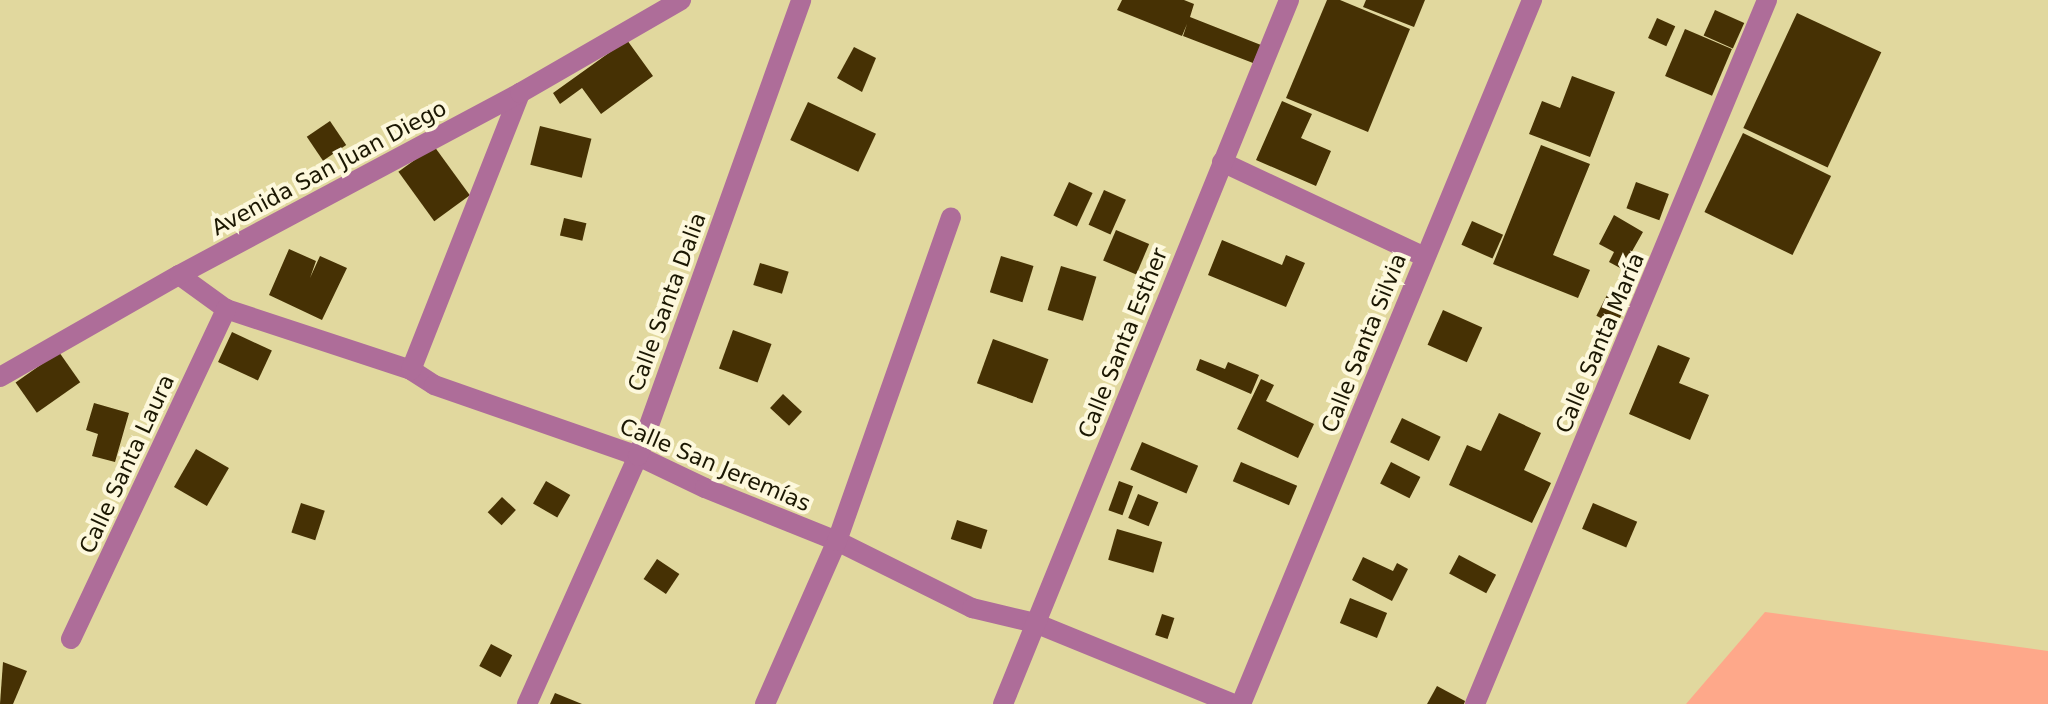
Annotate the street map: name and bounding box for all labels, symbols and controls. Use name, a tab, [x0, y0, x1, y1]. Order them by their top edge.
street label: Avenida San Juan Diego	[207, 95, 451, 241]
street label: Calle Santa Dalia	[622, 209, 712, 395]
street label: Calle Santa Esther	[1073, 244, 1173, 442]
street label: Calle Santa María	[1550, 249, 1650, 437]
street label: Calle Santa Silvia	[1316, 250, 1412, 436]
street label: Calle Santa Laura	[74, 370, 180, 558]
street label: Calle San Jeremías	[616, 413, 814, 517]

